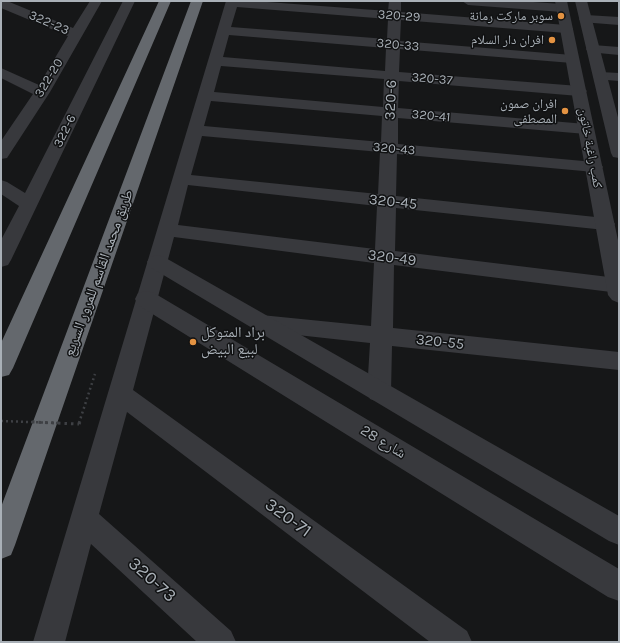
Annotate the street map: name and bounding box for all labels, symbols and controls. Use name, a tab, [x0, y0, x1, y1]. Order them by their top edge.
street label: 320-29	[377, 7, 421, 25]
street label: 322-23	[26, 8, 72, 38]
place label: سوبر ماركت رمانة	[469, 8, 553, 24]
marker: سوبر ماركت رمانة	[556, 11, 566, 21]
place label: افران دار السلام	[471, 32, 544, 48]
street label: 320-33	[376, 35, 420, 55]
marker: افران دار السلام	[547, 35, 557, 45]
street label: 322-20	[31, 56, 67, 100]
street label: 320-37	[411, 69, 453, 89]
street label: 320-6	[381, 80, 401, 120]
place label: افران صمون المصطفى	[500, 96, 557, 127]
marker: افران صمون المصطفى	[560, 106, 570, 116]
street label: كمب راغبة خاتون	[575, 106, 605, 190]
street label: 320-41	[411, 107, 451, 125]
street label: 322-6	[50, 112, 80, 150]
street label: 320-43	[372, 139, 416, 159]
street label: طريق محمد القاسم للمرور السريع	[60, 187, 138, 359]
street label: 320-45	[368, 191, 418, 213]
street label: 320-49	[367, 246, 417, 270]
place label: براد المتوكل لبيع البيض	[201, 324, 265, 359]
street label: 320-55	[415, 331, 465, 353]
marker: براد المتوكل لبيع البيض	[188, 337, 198, 347]
street label: شارع 28	[357, 421, 409, 463]
street label: 320-71	[260, 494, 316, 542]
street label: 320-73	[124, 553, 180, 607]

